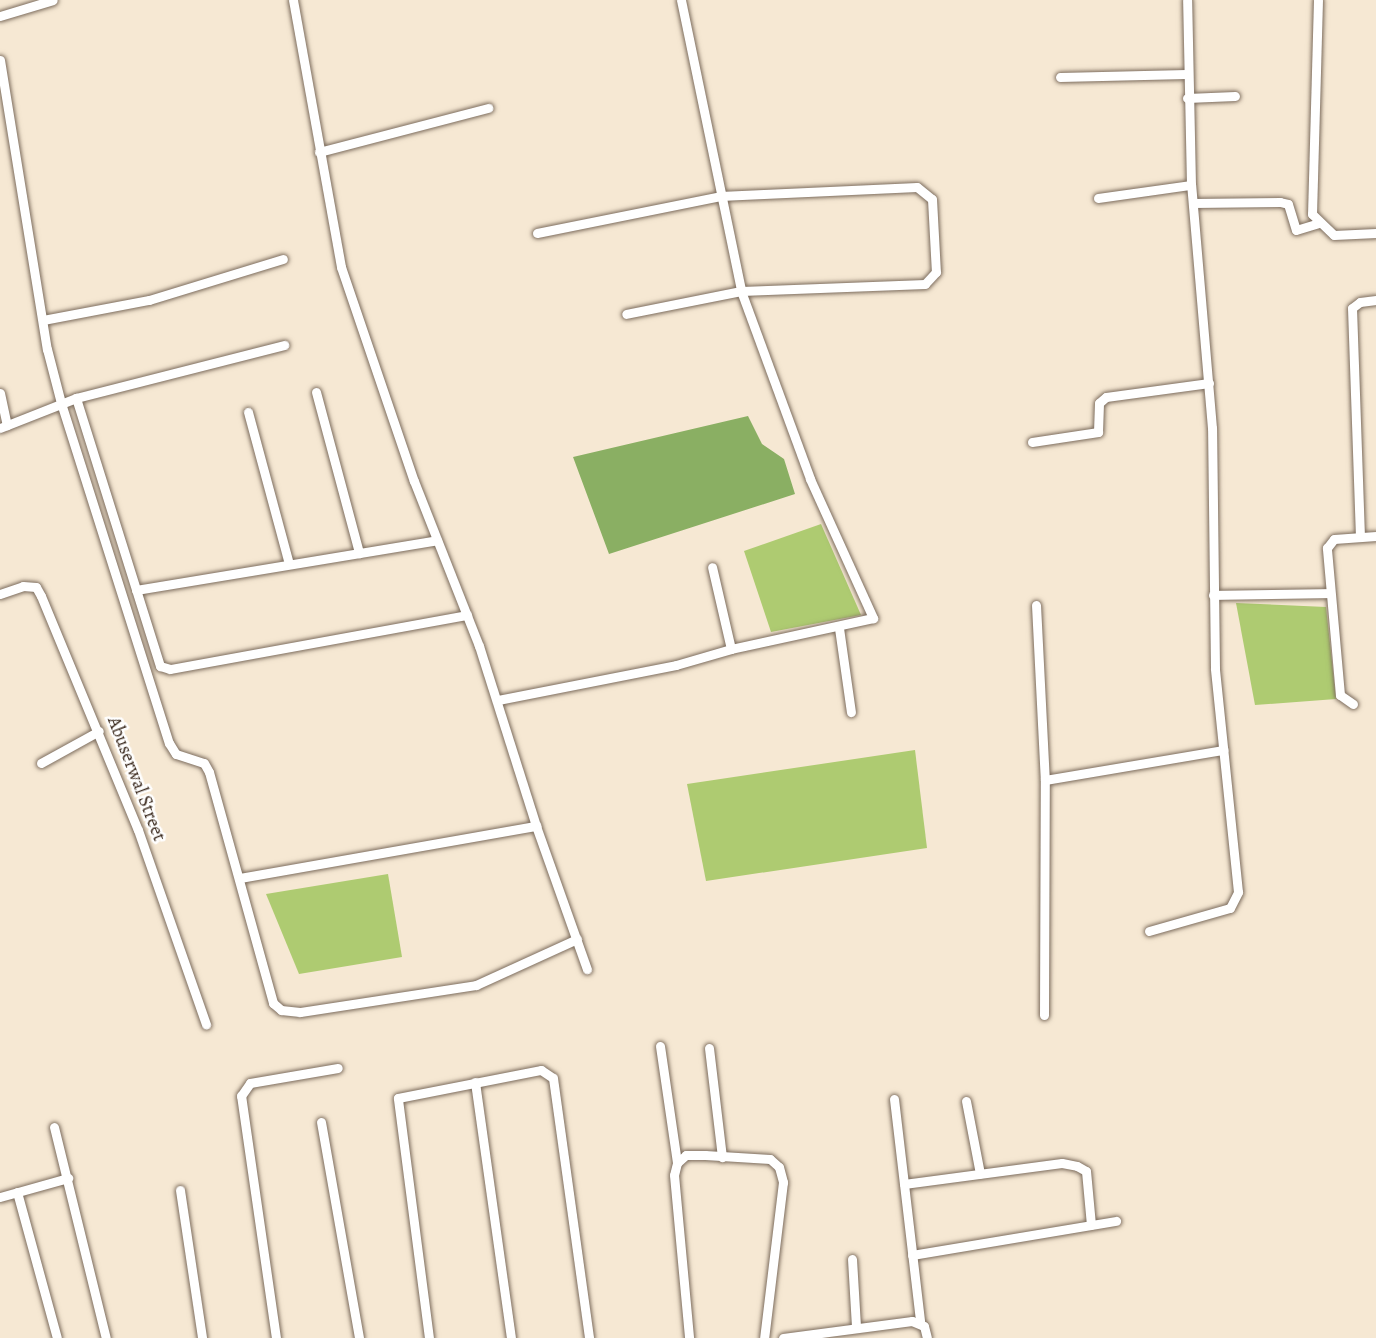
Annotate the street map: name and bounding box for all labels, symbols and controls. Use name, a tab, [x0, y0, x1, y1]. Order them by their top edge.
street label: Abuserwal Street	[102, 714, 170, 844]

